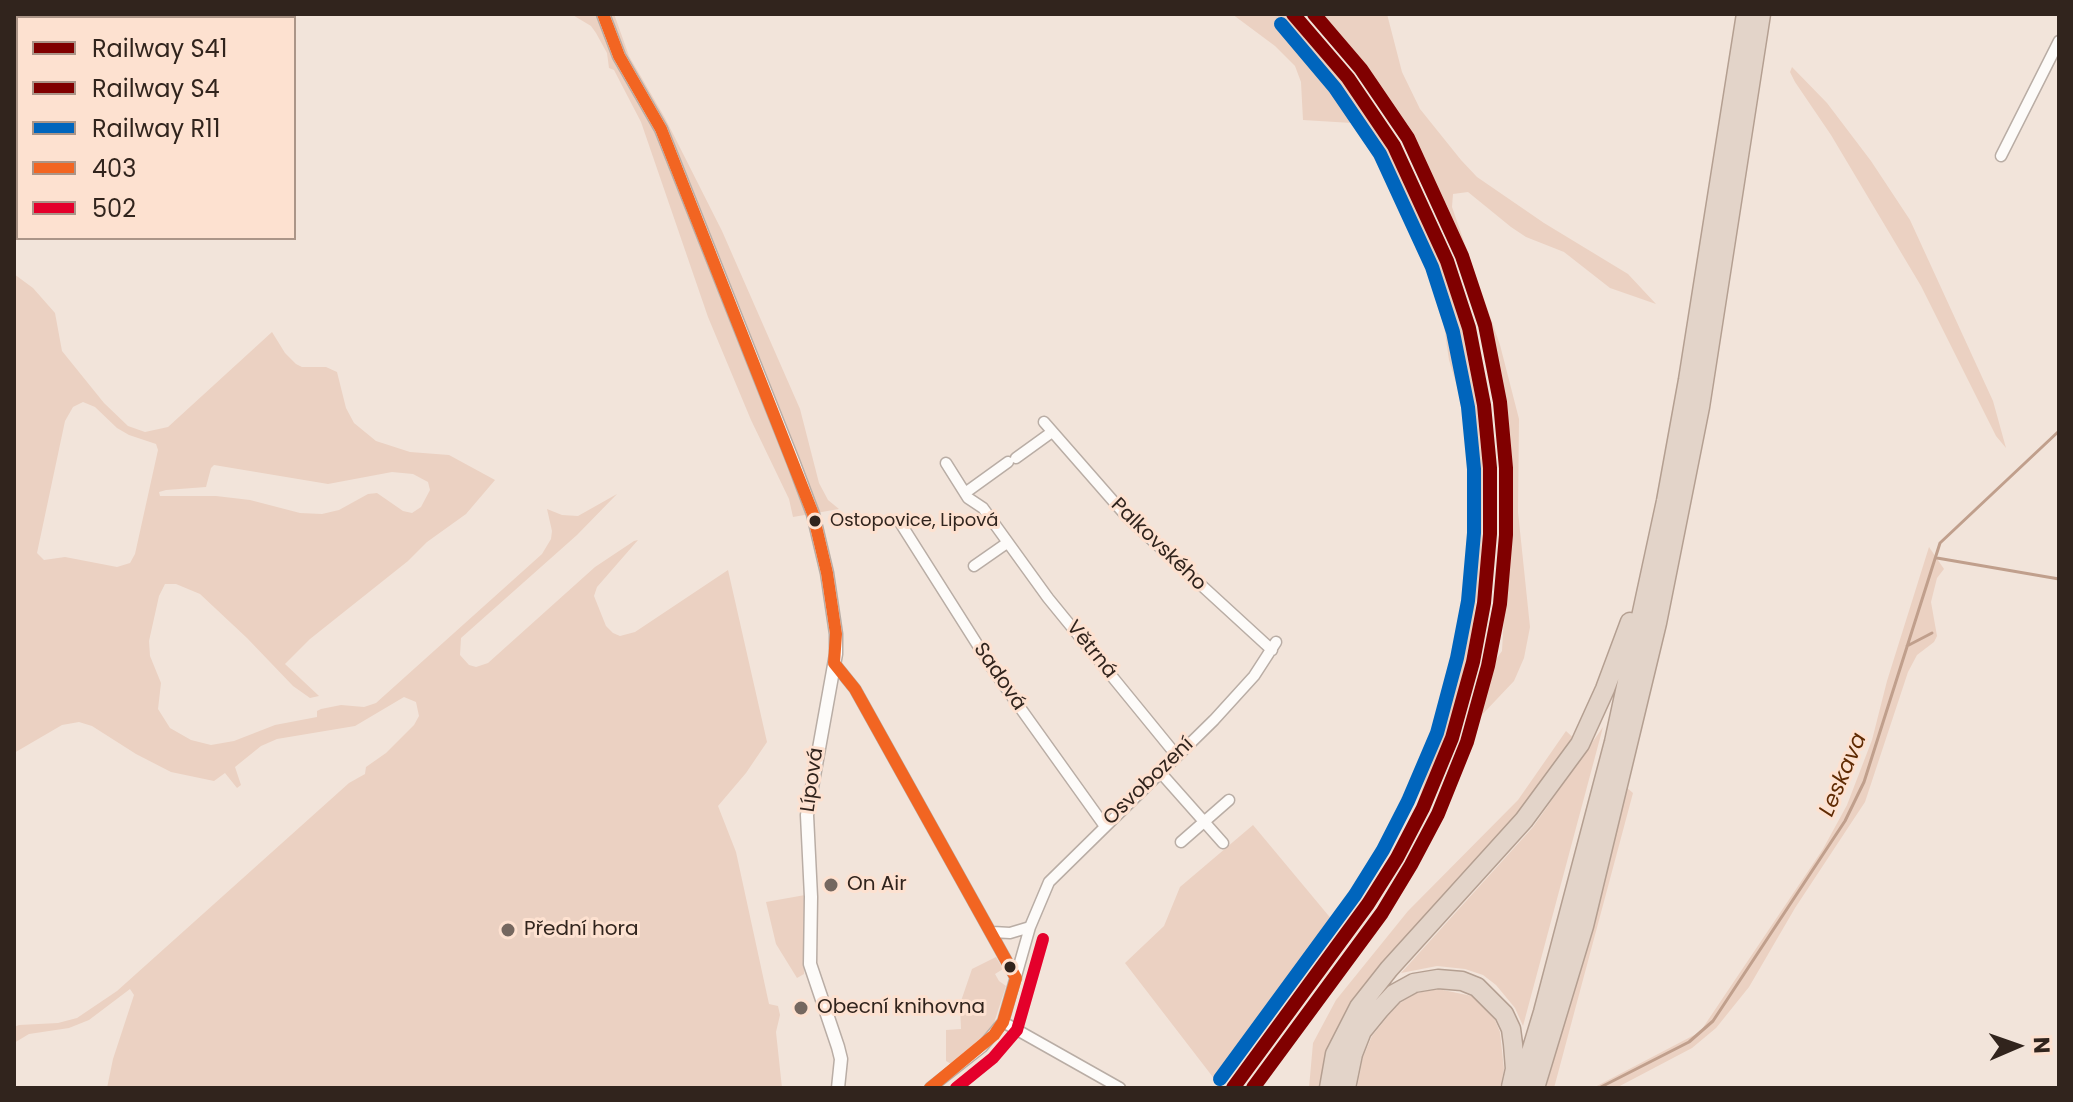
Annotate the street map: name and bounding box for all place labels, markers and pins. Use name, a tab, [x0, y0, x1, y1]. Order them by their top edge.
place label: Ostopovice, Lipová	[830, 510, 998, 532]
marker: Ostopovice, Lipová	[807, 513, 823, 529]
place label: On Air	[847, 873, 907, 897]
marker: On Air	[822, 876, 840, 894]
place label: Přední hora	[524, 918, 639, 942]
marker: Přední hora	[499, 921, 517, 939]
unlabelled marker	[1002, 959, 1018, 975]
place label: Obecní knihovna	[817, 996, 985, 1020]
marker: Obecní knihovna	[792, 999, 810, 1017]

